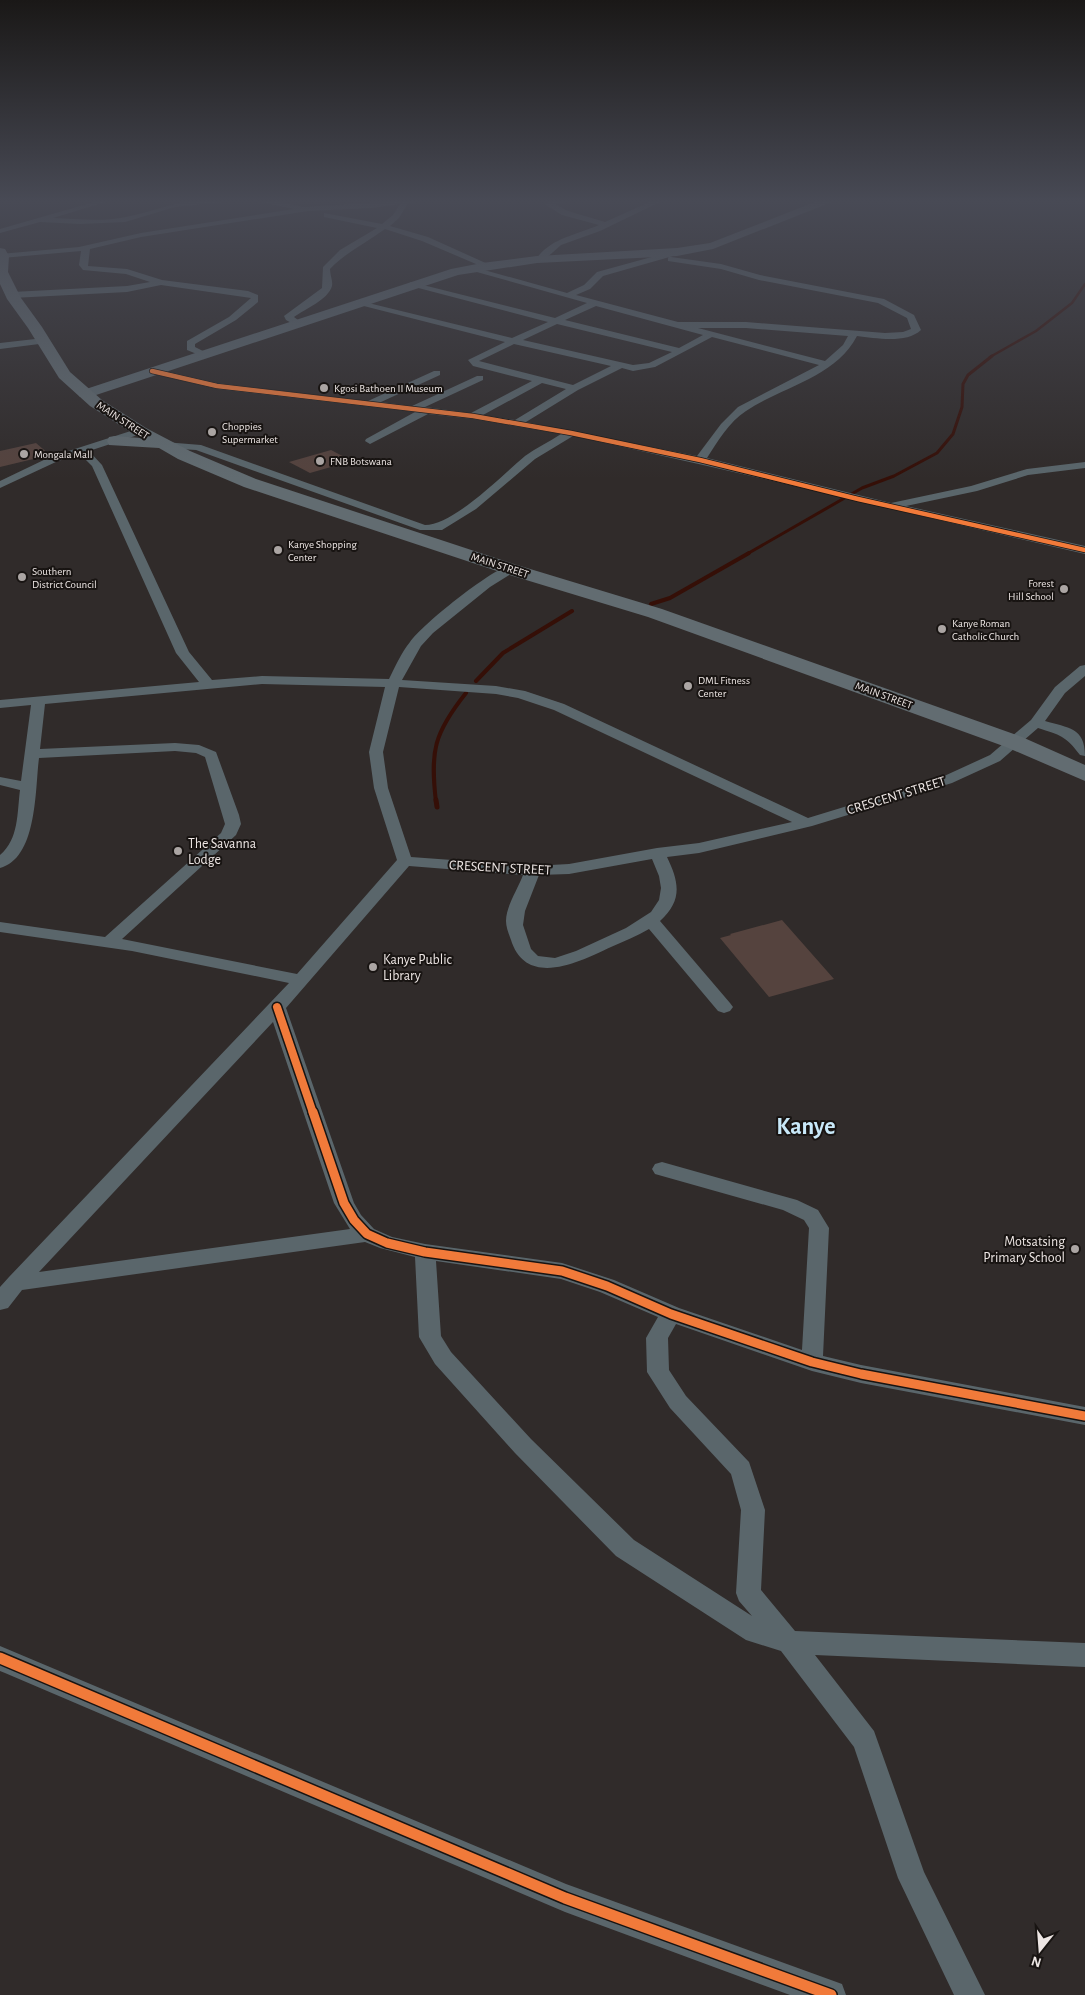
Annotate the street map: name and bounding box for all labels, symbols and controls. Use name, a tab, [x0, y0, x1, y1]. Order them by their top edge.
marker: Kgosi Bathoen II Museum	[318, 382, 330, 394]
place label: Kgosi Bathoen II Museum	[334, 383, 443, 394]
street label: MAIN STREET	[95, 400, 151, 442]
place label: Choppies Supermarket	[222, 421, 278, 445]
marker: Choppies Supermarket	[206, 426, 218, 438]
marker: Mongala Mall	[18, 448, 30, 460]
place label: Mongala Mall	[34, 449, 92, 460]
marker: FNB Botswana	[314, 455, 326, 467]
place label: FNB Botswana	[330, 456, 392, 467]
place label: Kanye Shopping Center	[288, 539, 358, 563]
marker: Kanye Shopping Center	[272, 544, 284, 556]
street label: MAIN STREET	[470, 551, 531, 580]
place label: Southern District Council	[32, 566, 97, 590]
marker: Southern District Council	[16, 571, 28, 583]
place label: Forest Hill School	[1008, 578, 1054, 602]
marker: Forest Hill School	[1058, 583, 1070, 595]
place label: Kanye Roman Catholic Church	[952, 618, 1019, 642]
marker: Kanye Roman Catholic Church	[936, 623, 948, 635]
place label: DML Fitness Center	[698, 675, 750, 699]
marker: DML Fitness Center	[682, 680, 694, 692]
street label: MAIN STREET	[854, 680, 914, 711]
street label: CRESCENT STREET	[845, 774, 947, 818]
place label: The Savanna Lodge	[188, 837, 257, 867]
marker: The Savanna Lodge	[172, 845, 184, 857]
street label: CRESCENT STREET	[448, 858, 552, 878]
place label: Kanye Public Library	[383, 953, 453, 983]
marker: Kanye Public Library	[367, 961, 379, 973]
district label: Kanye	[776, 1115, 836, 1139]
place label: Motsatsing Primary School	[983, 1235, 1065, 1265]
marker: Motsatsing Primary School	[1069, 1243, 1081, 1255]
north arrow	[1015, 1925, 1065, 1975]
text: N	[1030, 1953, 1043, 1970]

